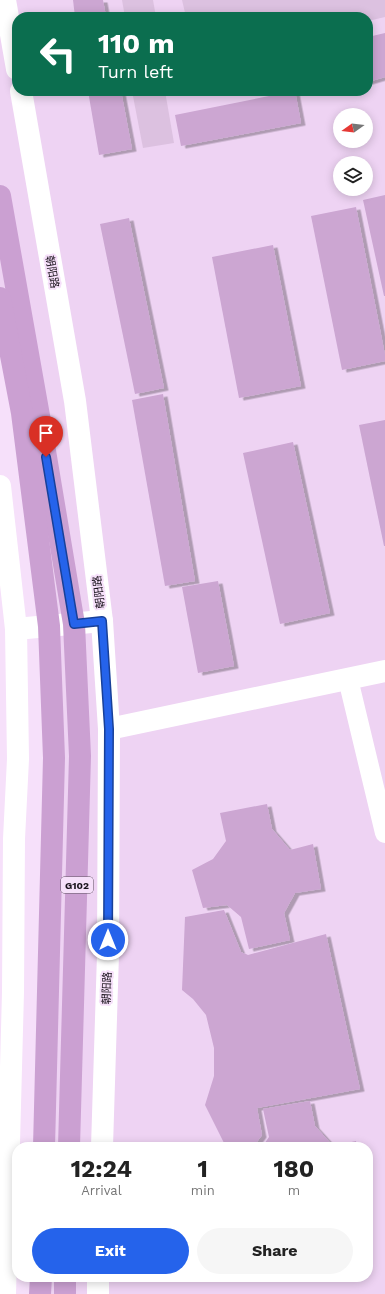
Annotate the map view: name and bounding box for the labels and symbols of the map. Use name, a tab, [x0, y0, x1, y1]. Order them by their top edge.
north arrow	[333, 108, 373, 148]
street label: 朝阳路	[43, 255, 61, 289]
pin	[29, 416, 63, 457]
street label: 朝阳路	[91, 575, 107, 609]
road number: G102	[61, 877, 93, 893]
position arrow	[87, 919, 129, 961]
street label: 朝阳路	[100, 971, 114, 1005]

